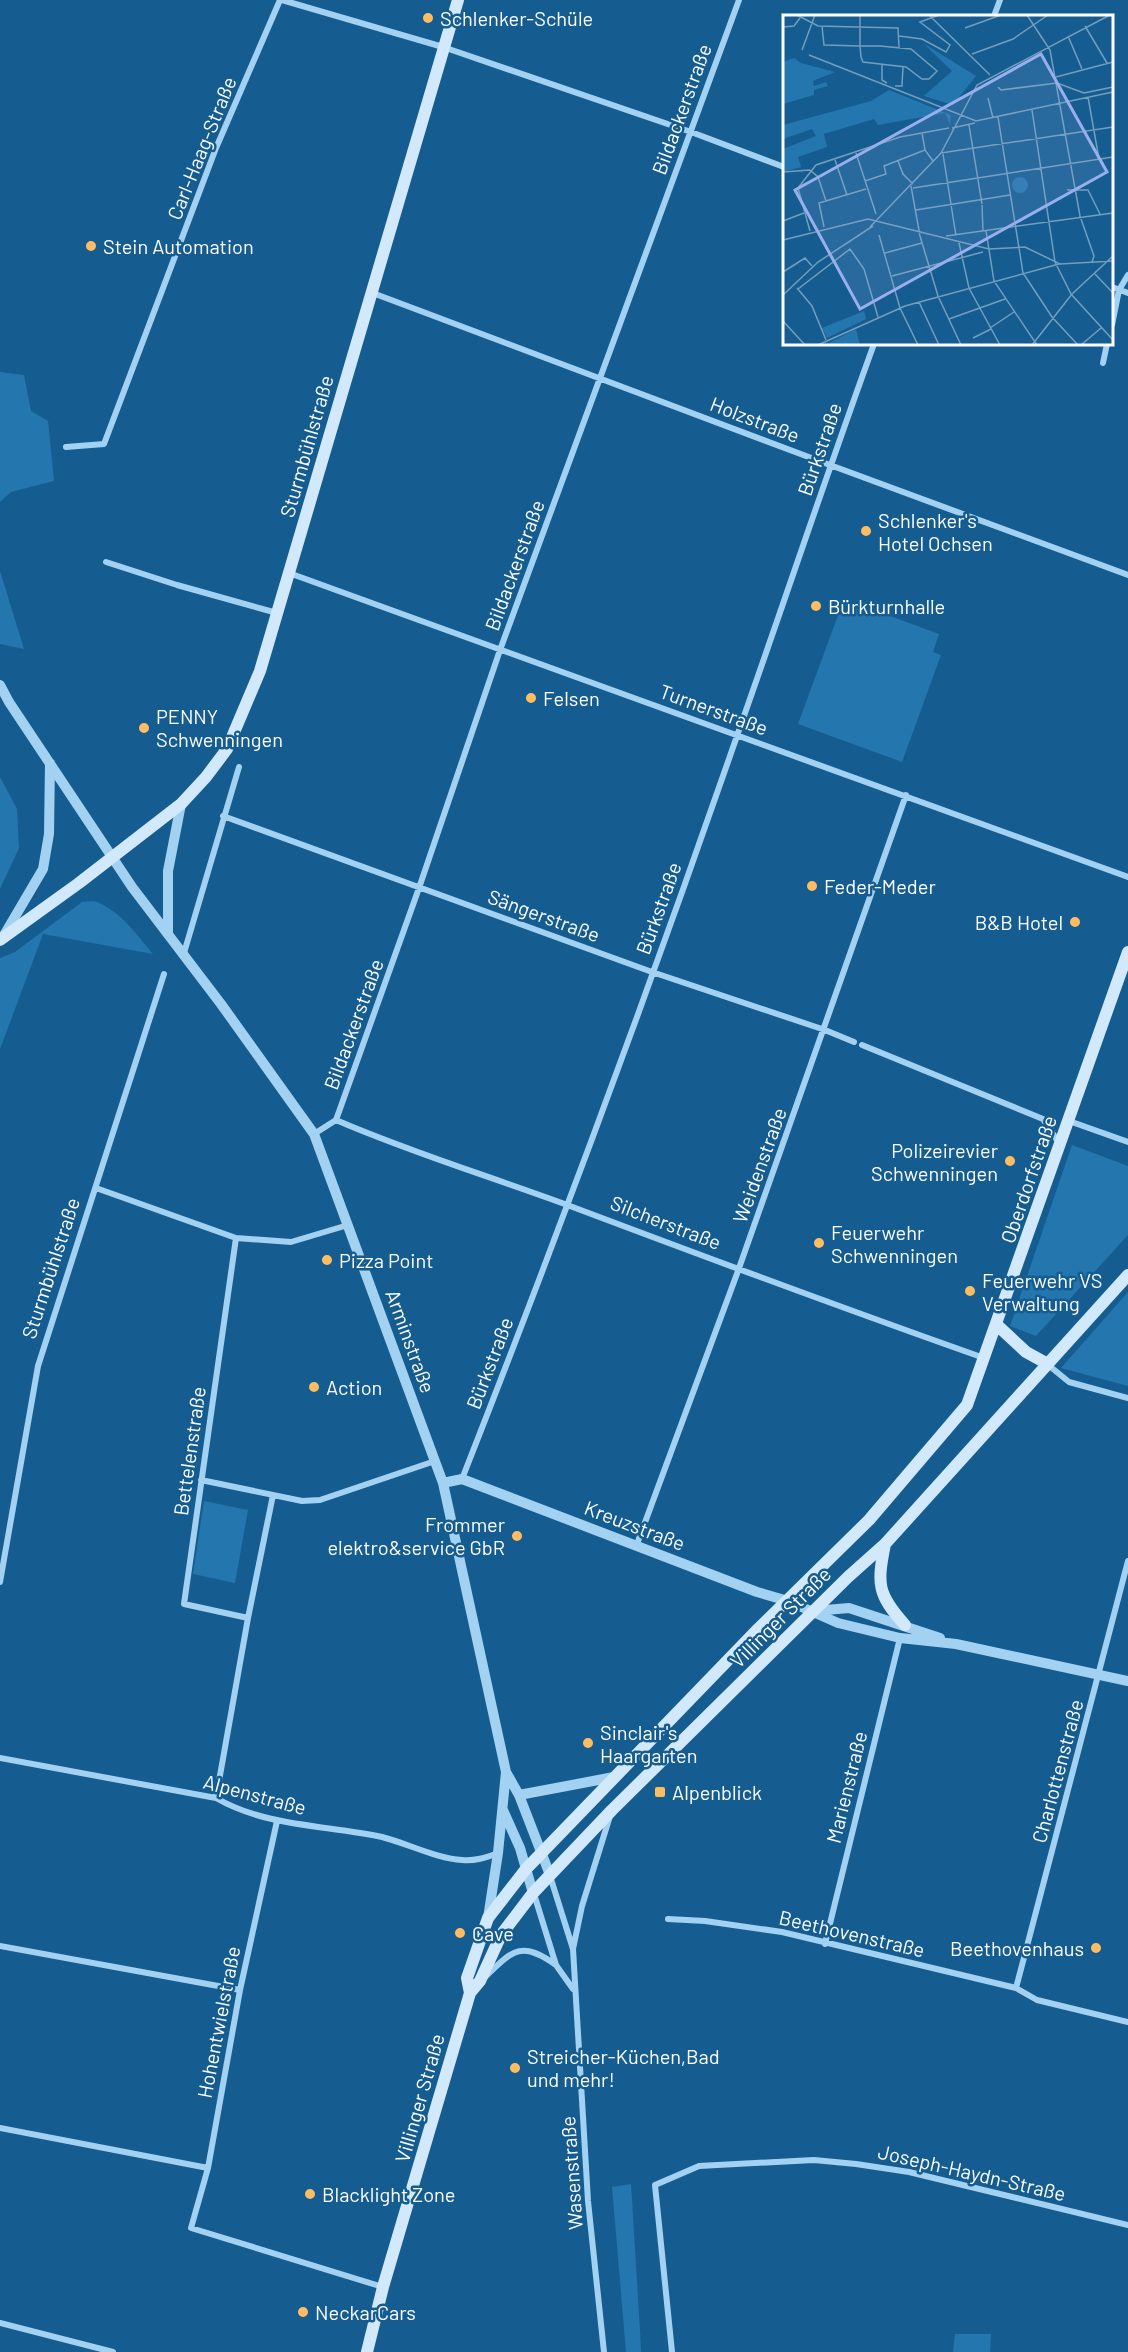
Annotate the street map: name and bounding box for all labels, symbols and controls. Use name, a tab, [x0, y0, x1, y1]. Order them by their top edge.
place label: Schlenker-Schüle	[440, 6, 593, 30]
marker: Schlenker-Schüle	[421, 11, 435, 25]
inset map	[783, 15, 1113, 345]
street label: Bildackerstraße	[646, 40, 716, 178]
street label: Carl-Haag-Straße	[161, 73, 241, 223]
place label: Stein Automation	[103, 234, 254, 258]
marker: Stein Automation	[84, 239, 98, 253]
street label: Sturmbühlstraße	[274, 372, 338, 520]
street label: Holzstraße	[707, 391, 803, 447]
street label: Bürkstraße	[792, 400, 846, 498]
street label: Bildackerstraße	[479, 496, 549, 634]
place label: Schlenker's Hotel Ochsen	[878, 508, 993, 555]
marker: Schlenker's Hotel Ochsen	[859, 524, 873, 538]
place label: Bürkturnhalle	[828, 594, 945, 618]
marker: Bürkturnhalle	[809, 599, 823, 613]
street label: Turnerstraße	[657, 678, 771, 740]
place label: Felsen	[543, 686, 600, 710]
marker: Felsen	[524, 691, 538, 705]
place label: PENNY Schwenningen	[156, 704, 283, 751]
marker: PENNY Schwenningen	[137, 721, 151, 735]
street label: Bürkstraße	[630, 859, 686, 957]
place label: Feder-Meder	[824, 874, 936, 898]
marker: Feder-Meder	[805, 879, 819, 893]
street label: Sängerstraße	[485, 884, 603, 946]
place label: B&B Hotel	[975, 910, 1063, 934]
marker: B&B Hotel	[1068, 915, 1082, 929]
street label: Bildackerstraße	[318, 955, 388, 1093]
street label: Weidenstraße	[727, 1104, 791, 1226]
street label: Oberdorfstraße	[995, 1112, 1061, 1246]
place label: Polizeirevier Schwenningen	[871, 1138, 998, 1185]
marker: Polizeirevier Schwenningen	[1003, 1154, 1017, 1168]
street label: Silcherstraße	[607, 1190, 725, 1254]
street label: Sturmbühlstraße	[16, 1195, 84, 1341]
place label: Feuerwehr Schwenningen	[831, 1220, 958, 1267]
marker: Feuerwehr Schwenningen	[812, 1236, 826, 1250]
place label: Pizza Point	[339, 1248, 434, 1272]
marker: Pizza Point	[320, 1253, 334, 1267]
place label: Feuerwehr VS Verwaltung	[982, 1268, 1103, 1315]
marker: Feuerwehr VS Verwaltung	[963, 1284, 977, 1298]
street label: Arminstraße	[381, 1286, 441, 1396]
street label: Bürkstraße	[461, 1314, 517, 1412]
place label: Action	[326, 1375, 382, 1399]
marker: Action	[307, 1380, 321, 1394]
street label: Bettelenstraße	[168, 1385, 210, 1517]
street label: Kreuzstraße	[581, 1495, 689, 1555]
place label: Frommer elektro&service GbR	[327, 1512, 505, 1559]
marker: Frommer elektro&service GbR	[510, 1529, 524, 1543]
street label: Villinger Straße	[725, 1562, 835, 1672]
street label: Charlottenstraße	[1026, 1697, 1088, 1845]
place label: Sinclair's Haargarten	[600, 1720, 697, 1767]
street label: Marienstraße	[821, 1729, 871, 1845]
marker: Sinclair's Haargarten	[581, 1736, 595, 1750]
street label: Alpenstraße	[201, 1769, 309, 1819]
place label: Alpenblick	[672, 1780, 762, 1804]
marker: Alpenblick	[653, 1785, 667, 1799]
street label: Beethovenstraße	[777, 1905, 927, 1961]
place label: Cave	[472, 1921, 514, 1945]
marker: Cave	[453, 1926, 467, 1940]
place label: Beethovenhaus	[950, 1936, 1084, 1960]
marker: Beethovenhaus	[1089, 1941, 1103, 1955]
street label: Hohentwielstraße	[192, 1944, 244, 2100]
street label: Villinger Straße	[389, 2031, 449, 2165]
place label: Streicher-Küchen,Bad und mehr!	[527, 2044, 720, 2091]
marker: Streicher-Küchen,Bad und mehr!	[508, 2061, 522, 2075]
street label: Wasenstraße	[555, 2115, 587, 2231]
street label: Joseph-Haydn-Straße	[876, 2139, 1068, 2205]
place label: Blacklight Zone	[322, 2182, 455, 2206]
marker: Blacklight Zone	[303, 2187, 317, 2201]
place label: NeckarCars	[315, 2300, 416, 2324]
marker: NeckarCars	[296, 2305, 310, 2319]

